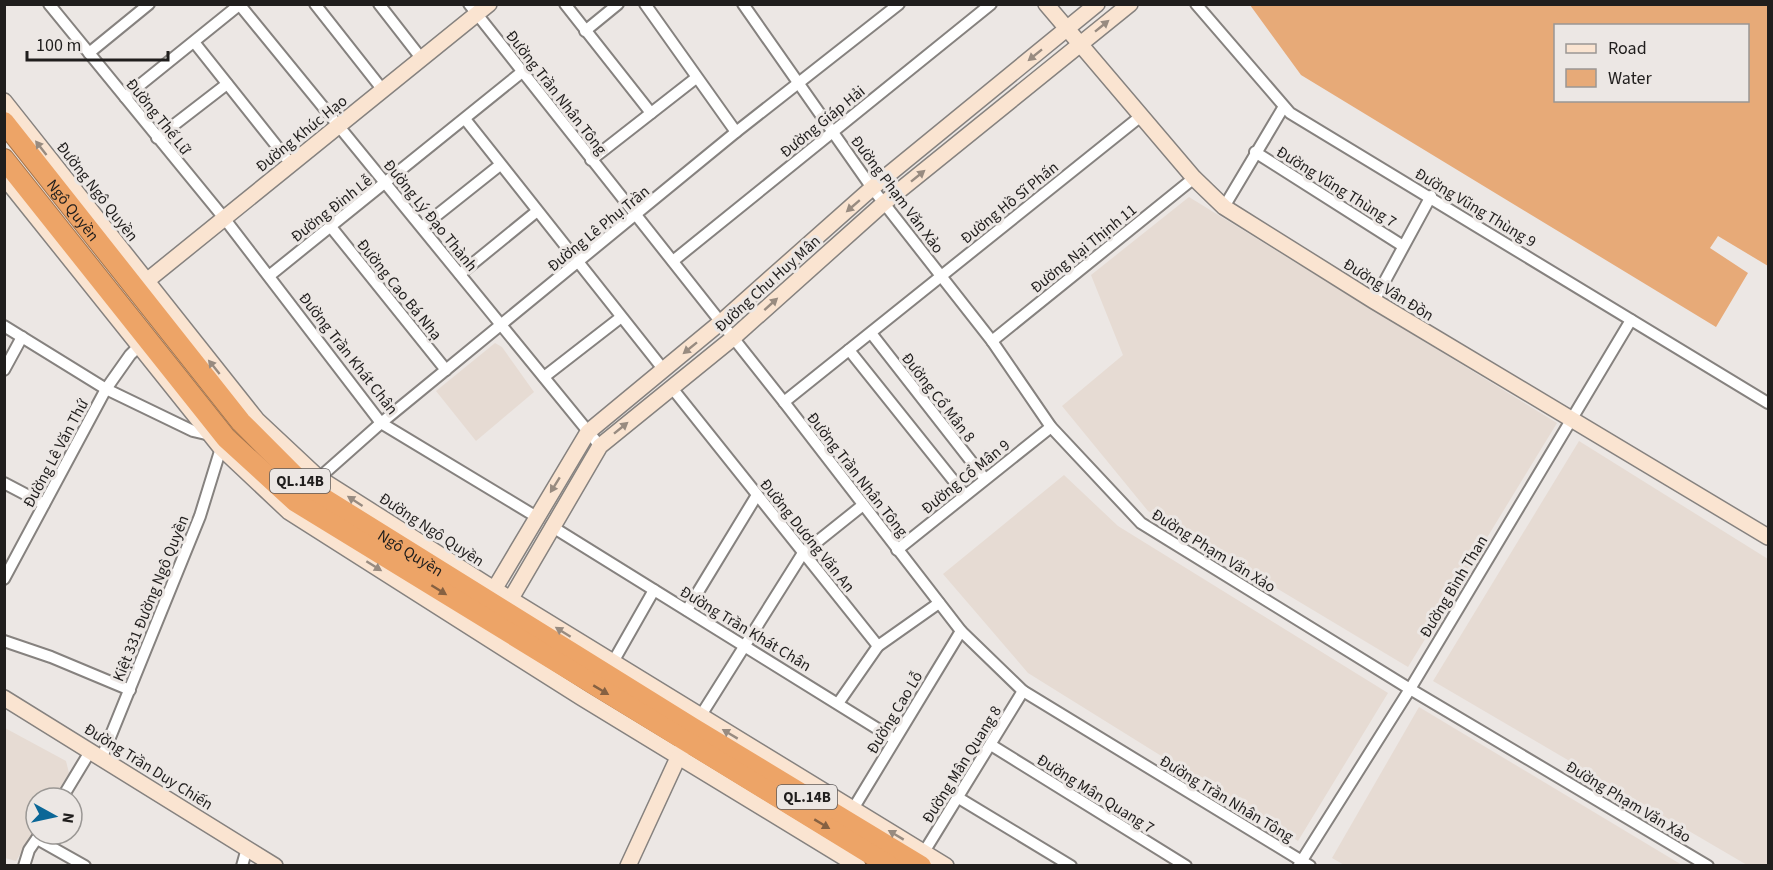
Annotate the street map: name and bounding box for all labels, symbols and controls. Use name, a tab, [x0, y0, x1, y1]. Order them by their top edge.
one-way arrow	[1095, 21, 1110, 33]
scale bar	[27, 24, 168, 62]
legend	[1554, 24, 1749, 102]
street label: Đường Trần Nhân Tông	[501, 26, 612, 160]
text: 100 m	[36, 33, 81, 58]
text: Road	[1608, 36, 1647, 61]
one-way arrow	[1028, 48, 1043, 61]
text: Water	[1608, 66, 1652, 91]
street label: Đường Thế Lữ	[121, 74, 196, 160]
street label: Đường Giáp Hải	[775, 81, 870, 163]
street label: Đường Khúc Hạo	[251, 90, 352, 178]
street label: Đường Phạm Văn Xảo	[846, 131, 949, 258]
street label: Đường Ngô Quyền	[53, 137, 143, 245]
one-way arrow	[36, 141, 48, 156]
street label: Đường Vũng Thùng 7	[1272, 141, 1401, 233]
street label: Đường Lý Đạo Thành	[378, 155, 482, 276]
street label: Đường Hồ Sĩ Phấn	[956, 156, 1063, 249]
street label: Đường Vũng Thùng 9	[1411, 163, 1540, 253]
one-way arrow	[910, 169, 926, 182]
street label: Đường Đinh Lễ	[286, 170, 377, 248]
street label: Ngô Quyền	[44, 175, 104, 245]
street label: Đường Lê Phụ Trần	[543, 181, 654, 277]
one-way arrow	[846, 199, 861, 212]
street label: Đường Nại Thịnh 11	[1026, 199, 1141, 299]
street label: Đường Chu Huy Mân	[710, 230, 825, 337]
street label: Đường Cao Bá Nhạ	[352, 234, 447, 345]
street label: Đường Vân Đồn	[1339, 253, 1438, 326]
street label: Đường Trần Khát Chân	[293, 288, 403, 419]
one-way arrow	[764, 297, 779, 311]
one-way arrow	[682, 341, 698, 354]
street label: Đường Cổ Mân 8	[896, 348, 980, 447]
one-way arrow	[208, 359, 221, 375]
street label: Đường Lê Văn Thứ	[18, 395, 94, 512]
street label: Đường Trần Nhân Tông	[802, 408, 913, 542]
one-way arrow	[614, 423, 629, 435]
street label: Đường Cổ Mân 9	[917, 434, 1015, 519]
road number: QL.14B	[270, 469, 330, 493]
street label: Đường Dương Văn An	[755, 474, 860, 597]
one-way arrow	[549, 477, 560, 493]
street label: Đường Ngô Quyền	[376, 488, 488, 570]
one-way arrow	[346, 495, 363, 506]
street label: Đường Phạm Văn Xảo	[1147, 504, 1280, 598]
street label: Kiệt 331 Đường Ngô Quyền	[107, 512, 194, 685]
street label: Ngô Quyền	[376, 525, 448, 579]
street label: Đường Bình Than	[1415, 531, 1493, 642]
one-way arrow	[366, 561, 382, 572]
street label: Đường Trần Khát Chân	[676, 581, 815, 677]
one-way arrow	[431, 585, 447, 596]
one-way arrow	[555, 626, 571, 637]
street label: Đường Cao Lỗ	[862, 667, 928, 758]
one-way arrow	[593, 684, 609, 695]
street label: Đường Mân Quang 8	[917, 702, 1007, 827]
street label: Đường Trần Duy Chiến	[80, 718, 217, 815]
one-way arrow	[721, 728, 738, 739]
street label: Đường Mân Quang 7	[1033, 749, 1158, 839]
street label: Đường Trần Nhân Tông	[1155, 750, 1298, 848]
street label: Đường Phạm Văn Xảo	[1562, 756, 1695, 848]
road number: QL.14B	[777, 785, 837, 809]
north arrow	[24, 786, 84, 846]
text: N	[56, 811, 79, 825]
one-way arrow	[814, 818, 830, 829]
one-way arrow	[887, 830, 904, 840]

